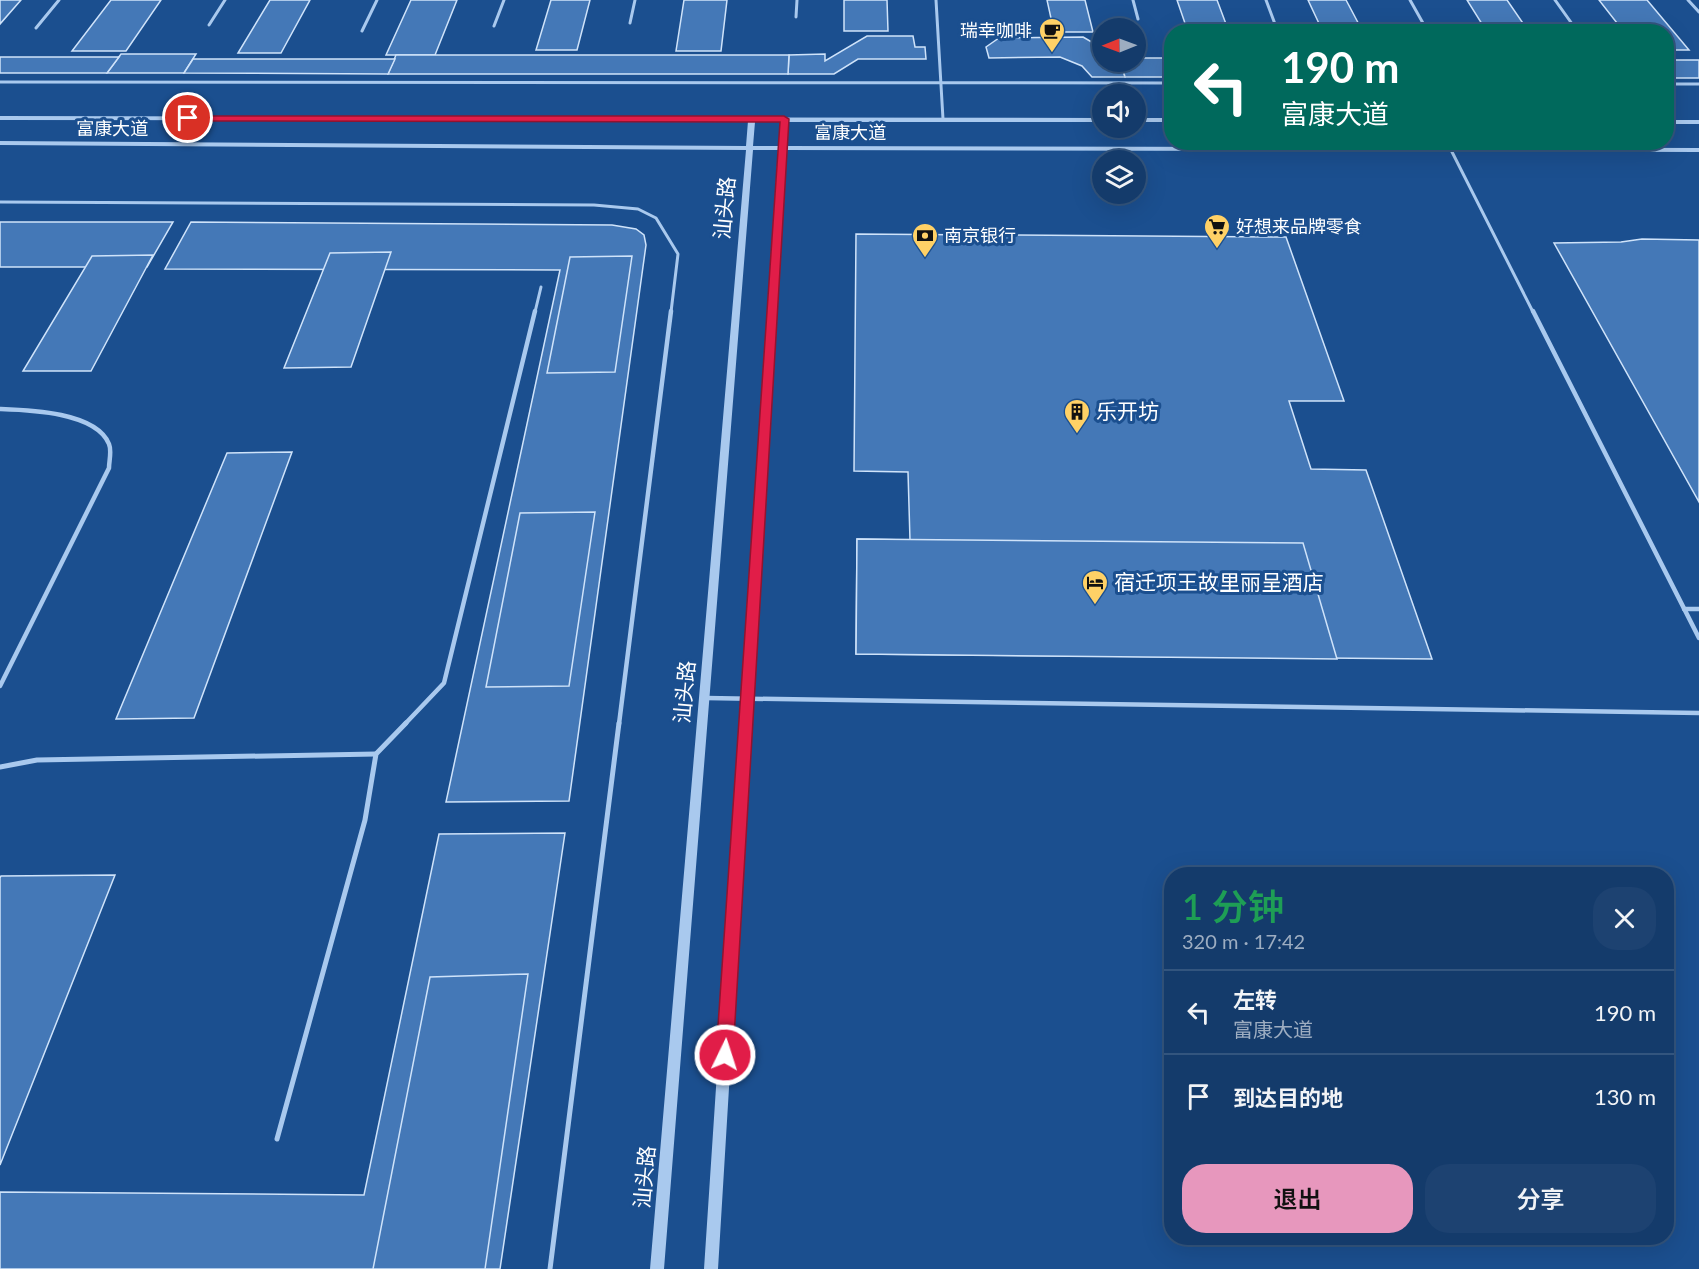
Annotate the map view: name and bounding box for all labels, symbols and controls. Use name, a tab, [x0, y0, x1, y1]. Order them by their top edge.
cafe icon: 瑞幸咖啡	[1037, 16, 1067, 54]
north arrow	[1092, 18, 1146, 72]
map controls	[1092, 18, 1146, 204]
place label: 瑞幸咖啡	[960, 19, 1032, 41]
text: 190 m	[1281, 42, 1399, 92]
icon: left	[1182, 48, 1260, 126]
button: sound	[1092, 84, 1146, 138]
pin	[162, 92, 213, 143]
text: 富康大道	[1281, 97, 1389, 130]
icon: arrive	[171, 101, 204, 134]
street label: 富康大道	[76, 117, 148, 139]
street label: 富康大道	[814, 121, 886, 143]
button: layers	[1092, 150, 1146, 204]
street label: 汕头路	[708, 175, 739, 240]
supermarket icon: 好想来品牌零食	[1202, 212, 1232, 250]
place label: 好想来品牌零食	[1236, 215, 1362, 237]
bank icon: 南京银行	[910, 221, 940, 259]
place label: 南京银行	[944, 224, 1016, 246]
building icon: 乐开坊	[1062, 397, 1092, 435]
place label: 乐开坊	[1096, 398, 1159, 423]
hotel icon: 宿迁项王故里丽呈酒店	[1080, 568, 1110, 606]
place label: 宿迁项王故里丽呈酒店	[1114, 569, 1324, 594]
street label: 汕头路	[668, 659, 699, 724]
text: 1 分钟	[1182, 884, 1284, 928]
button: close	[1593, 887, 1656, 950]
text: 320 m · 17:42	[1182, 929, 1305, 953]
text: 左转	[1233, 986, 1277, 1013]
icon: left	[1182, 996, 1215, 1029]
text: 190 m	[1594, 999, 1656, 1026]
text: 富康大道	[1233, 1017, 1313, 1041]
position arrow	[693, 1023, 757, 1087]
icon: arrive	[1182, 1080, 1215, 1113]
text: 130 m	[1594, 1083, 1656, 1110]
text: 到达目的地	[1233, 1084, 1343, 1111]
street label: 汕头路	[628, 1144, 659, 1209]
button: 退出	[1182, 1164, 1413, 1233]
button: 分享	[1425, 1164, 1656, 1233]

